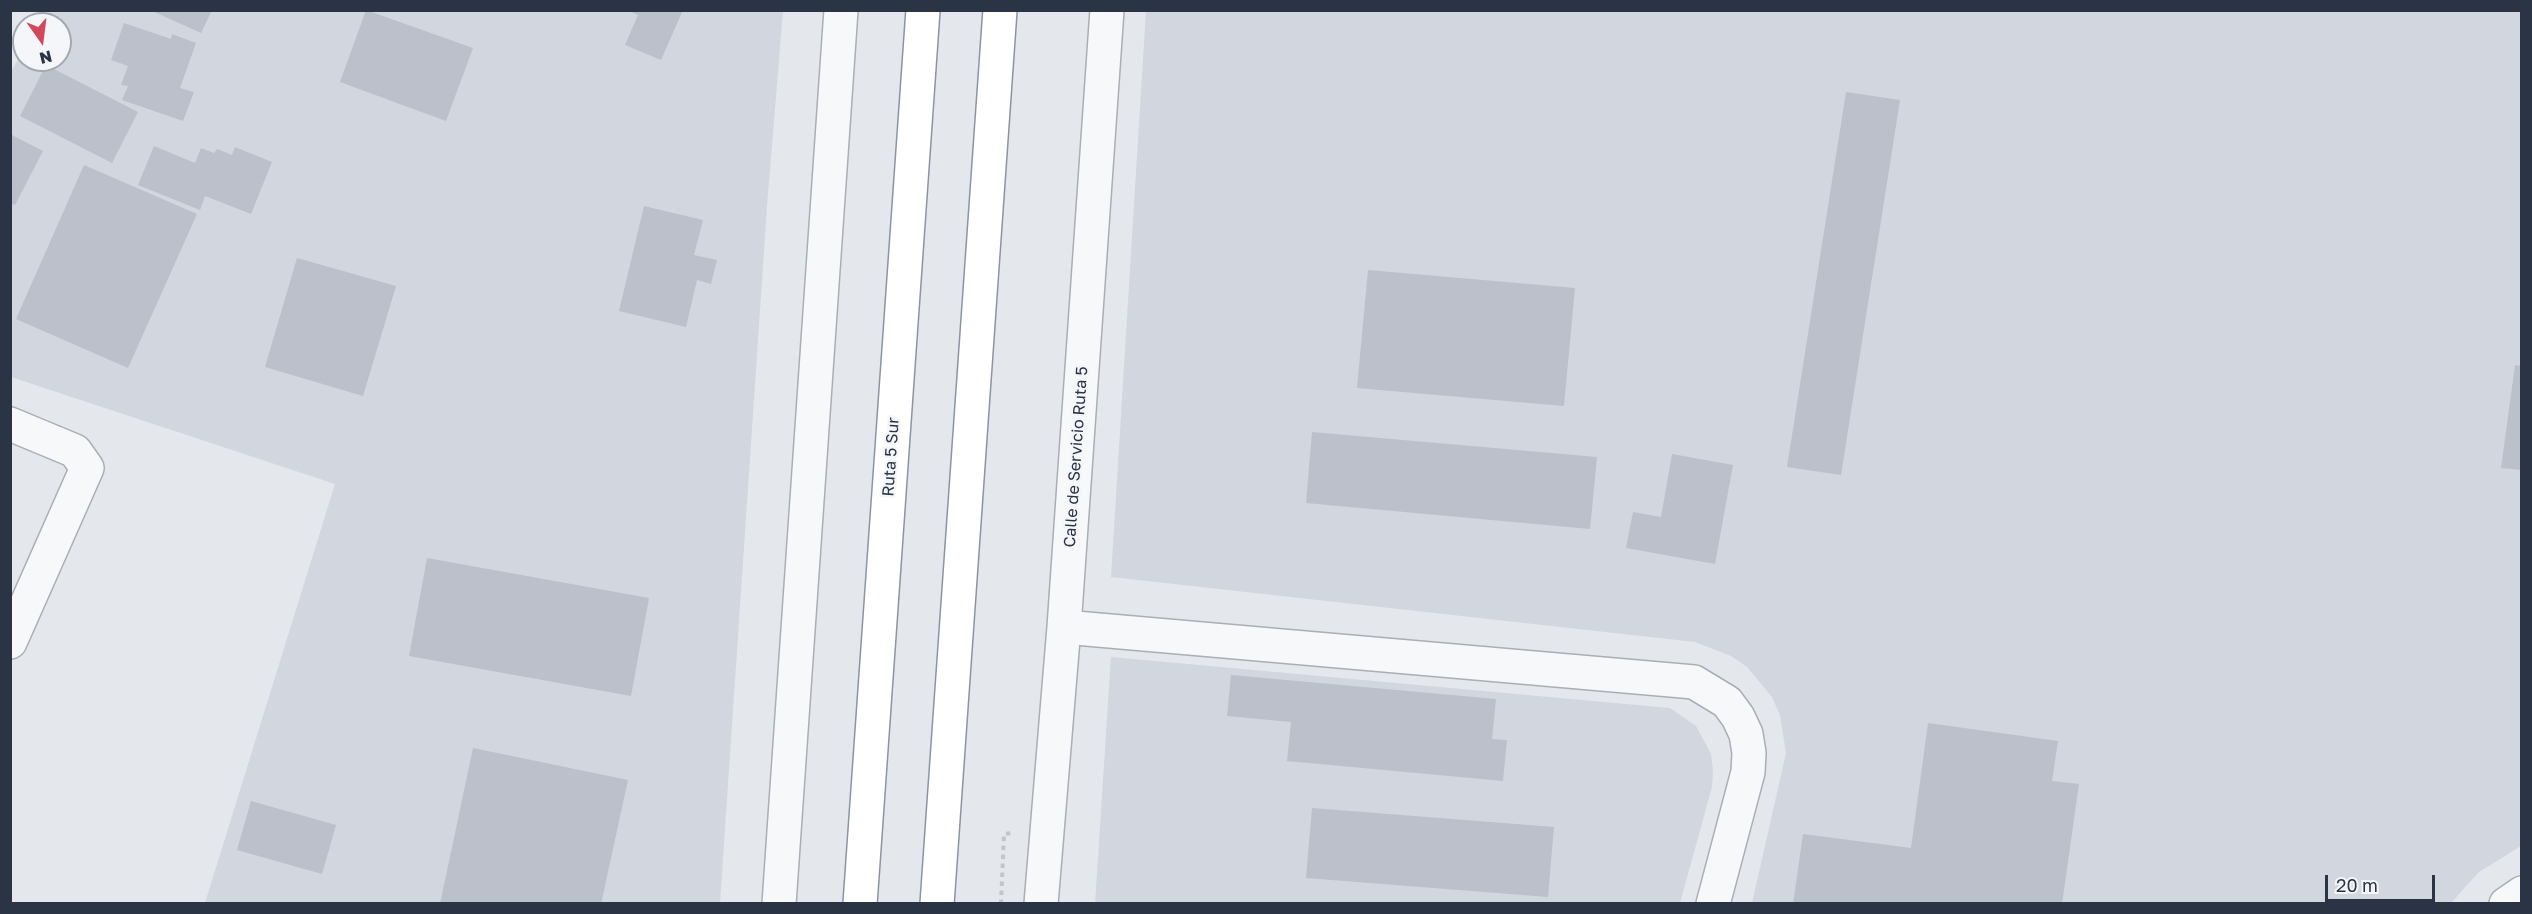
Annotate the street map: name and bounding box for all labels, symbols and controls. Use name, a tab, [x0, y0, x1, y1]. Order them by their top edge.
north arrow	[12, 12, 72, 72]
text: N	[38, 46, 54, 69]
street label: Calle de Servicio Ruta 5	[1060, 366, 1092, 548]
street label: Ruta 5 Sur	[879, 417, 903, 497]
scale bar	[2328, 863, 2438, 901]
text: 20 m	[2336, 874, 2378, 896]

